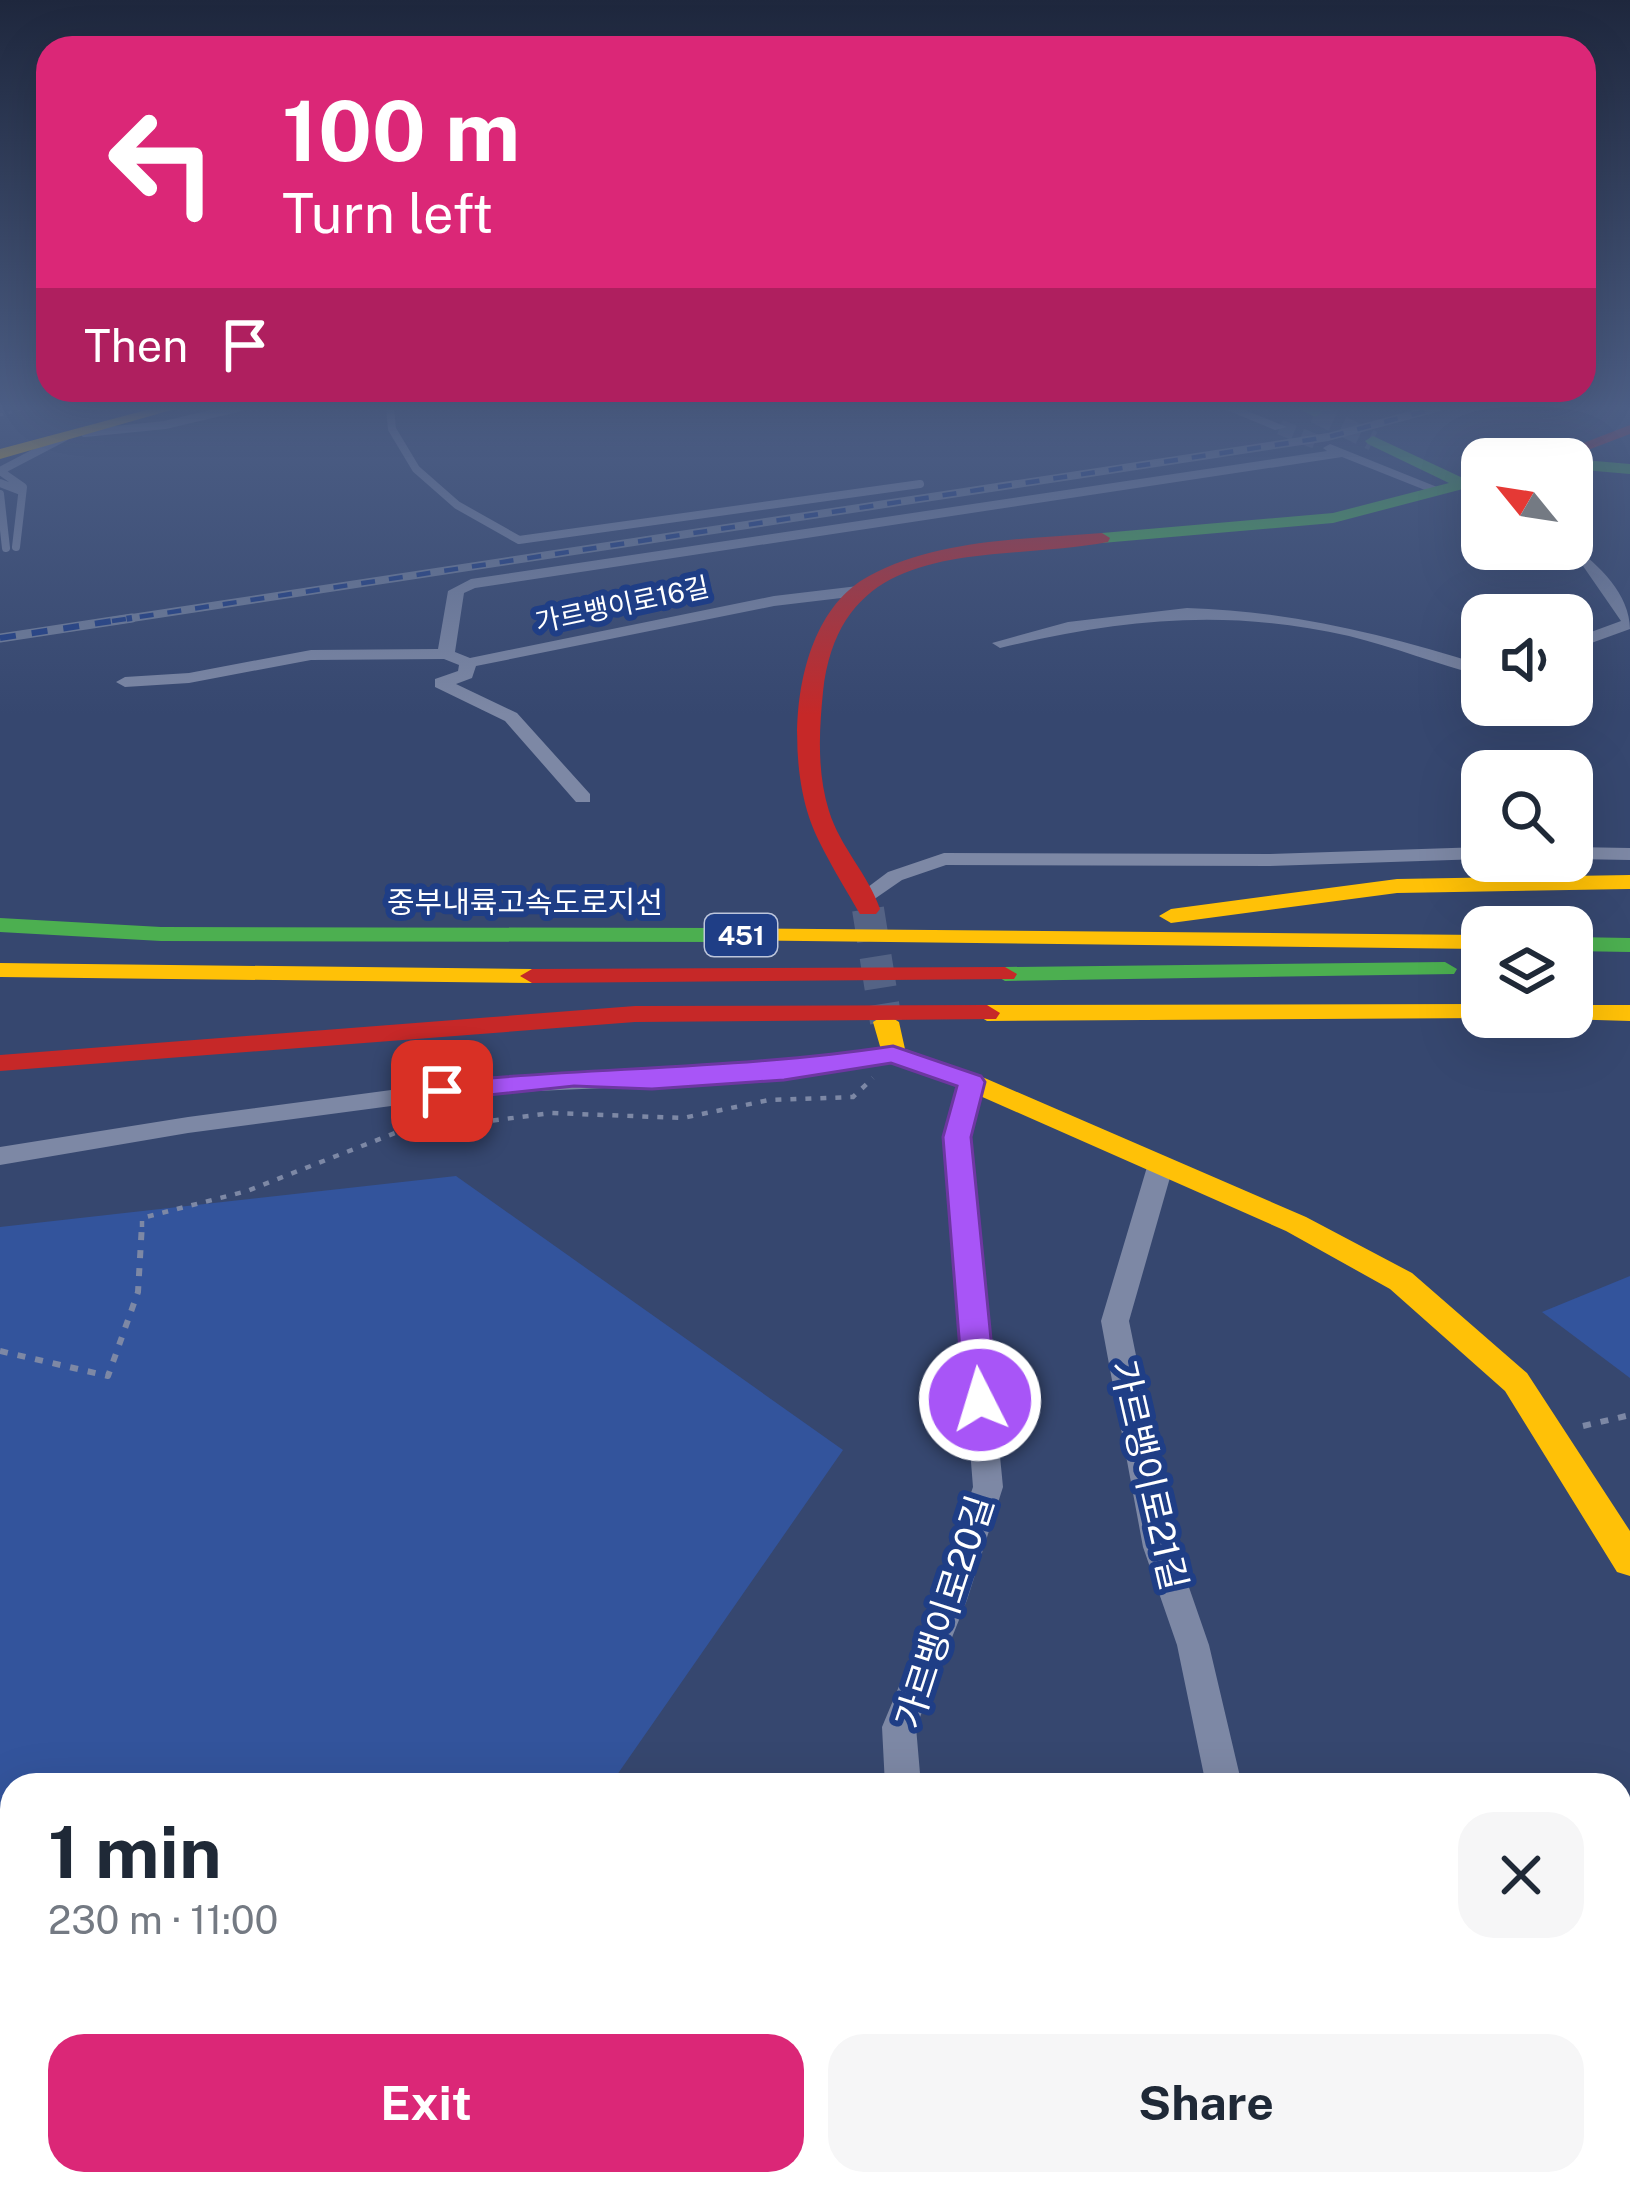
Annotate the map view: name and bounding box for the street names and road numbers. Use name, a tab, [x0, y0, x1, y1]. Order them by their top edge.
street label: 가르뱅이로16길	[532, 570, 712, 638]
street label: 중부내륙고속도로지선	[387, 884, 663, 920]
road number: 451	[705, 914, 777, 956]
street label: 가르뱅이로21길	[1102, 1356, 1196, 1594]
street label: 가르뱅이로20길	[887, 1490, 1001, 1734]

